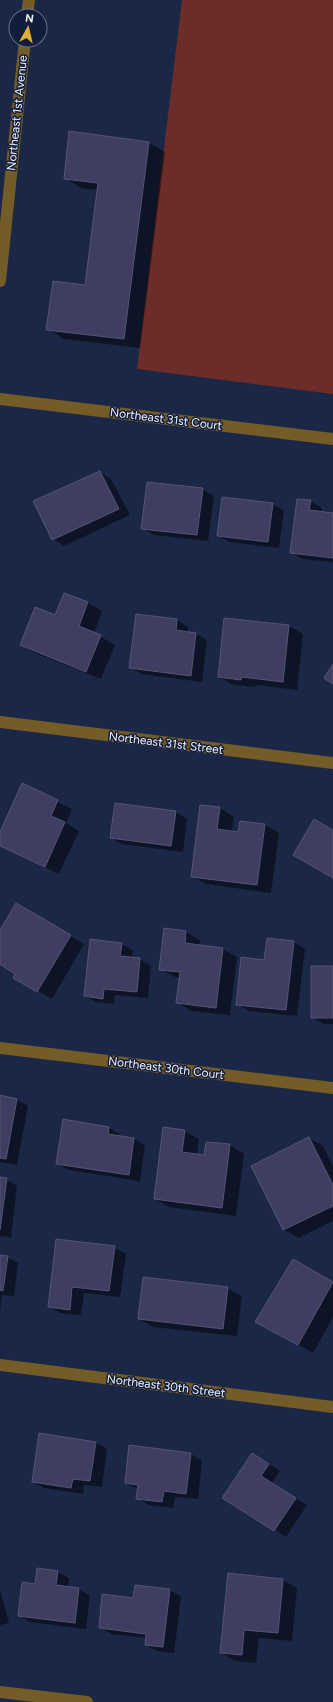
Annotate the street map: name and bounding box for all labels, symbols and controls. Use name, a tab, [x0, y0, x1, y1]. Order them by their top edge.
north arrow	[8, 8, 48, 48]
text: N	[24, 12, 34, 26]
street label: Northeast 1st Avenue	[4, 54, 30, 171]
street label: Northeast 31st Court	[109, 405, 223, 433]
street label: Northeast 31st Street	[108, 729, 225, 757]
street label: Northeast 30th Court	[107, 1054, 225, 1082]
street label: Northeast 30th Street	[106, 1372, 227, 1400]

